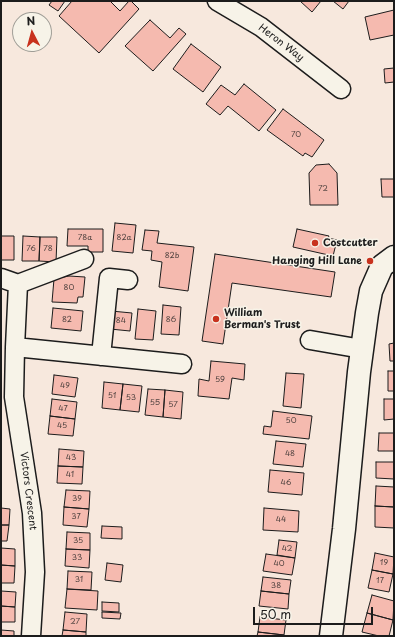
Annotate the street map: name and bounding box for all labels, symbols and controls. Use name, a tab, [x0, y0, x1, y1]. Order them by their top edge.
north arrow	[12, 12, 52, 52]
text: N	[26, 12, 36, 29]
street label: Heron Way	[256, 22, 306, 64]
house number: 70	[291, 130, 301, 140]
house number: 72	[318, 184, 328, 194]
house number: 78a	[78, 233, 92, 243]
house number: 82a	[117, 233, 131, 243]
place label: Costcutter	[323, 237, 378, 249]
marker: Costcutter	[310, 238, 320, 248]
house number: 76	[26, 244, 36, 254]
house number: 78	[43, 244, 53, 254]
house number: 82b	[165, 251, 179, 261]
place label: Hanging Hill Lane	[272, 255, 362, 267]
marker: Hanging Hill Lane	[365, 256, 375, 266]
house number: 80	[64, 283, 74, 293]
place label: William Berman's Trust	[224, 307, 300, 330]
marker: William Berman's Trust	[211, 314, 221, 324]
house number: 82	[62, 315, 72, 325]
house number: 86	[166, 315, 176, 325]
house number: 84	[116, 316, 126, 326]
house number: 59	[215, 375, 225, 385]
house number: 49	[60, 381, 70, 391]
house number: 51	[108, 391, 116, 401]
house number: 53	[126, 393, 136, 403]
house number: 55	[150, 398, 160, 408]
house number: 57	[168, 400, 178, 410]
house number: 47	[58, 404, 68, 414]
house number: 50	[286, 416, 296, 426]
house number: 45	[57, 421, 67, 431]
house number: 48	[285, 449, 295, 459]
street label: Victors Crescent	[17, 451, 39, 531]
house number: 43	[66, 453, 76, 463]
house number: 41	[66, 470, 74, 480]
house number: 46	[281, 478, 291, 488]
house number: 39	[72, 494, 82, 504]
house number: 37	[71, 512, 81, 522]
house number: 44	[276, 515, 286, 525]
house number: 35	[73, 536, 83, 546]
house number: 42	[282, 544, 292, 554]
house number: 33	[72, 553, 82, 563]
house number: 19	[380, 558, 388, 568]
house number: 40	[273, 559, 285, 569]
house number: 31	[75, 575, 83, 585]
house number: 17	[376, 576, 384, 586]
house number: 38	[271, 581, 281, 591]
scale bar	[255, 599, 375, 625]
text: 50 m	[260, 605, 291, 623]
house number: 27	[70, 617, 80, 627]

